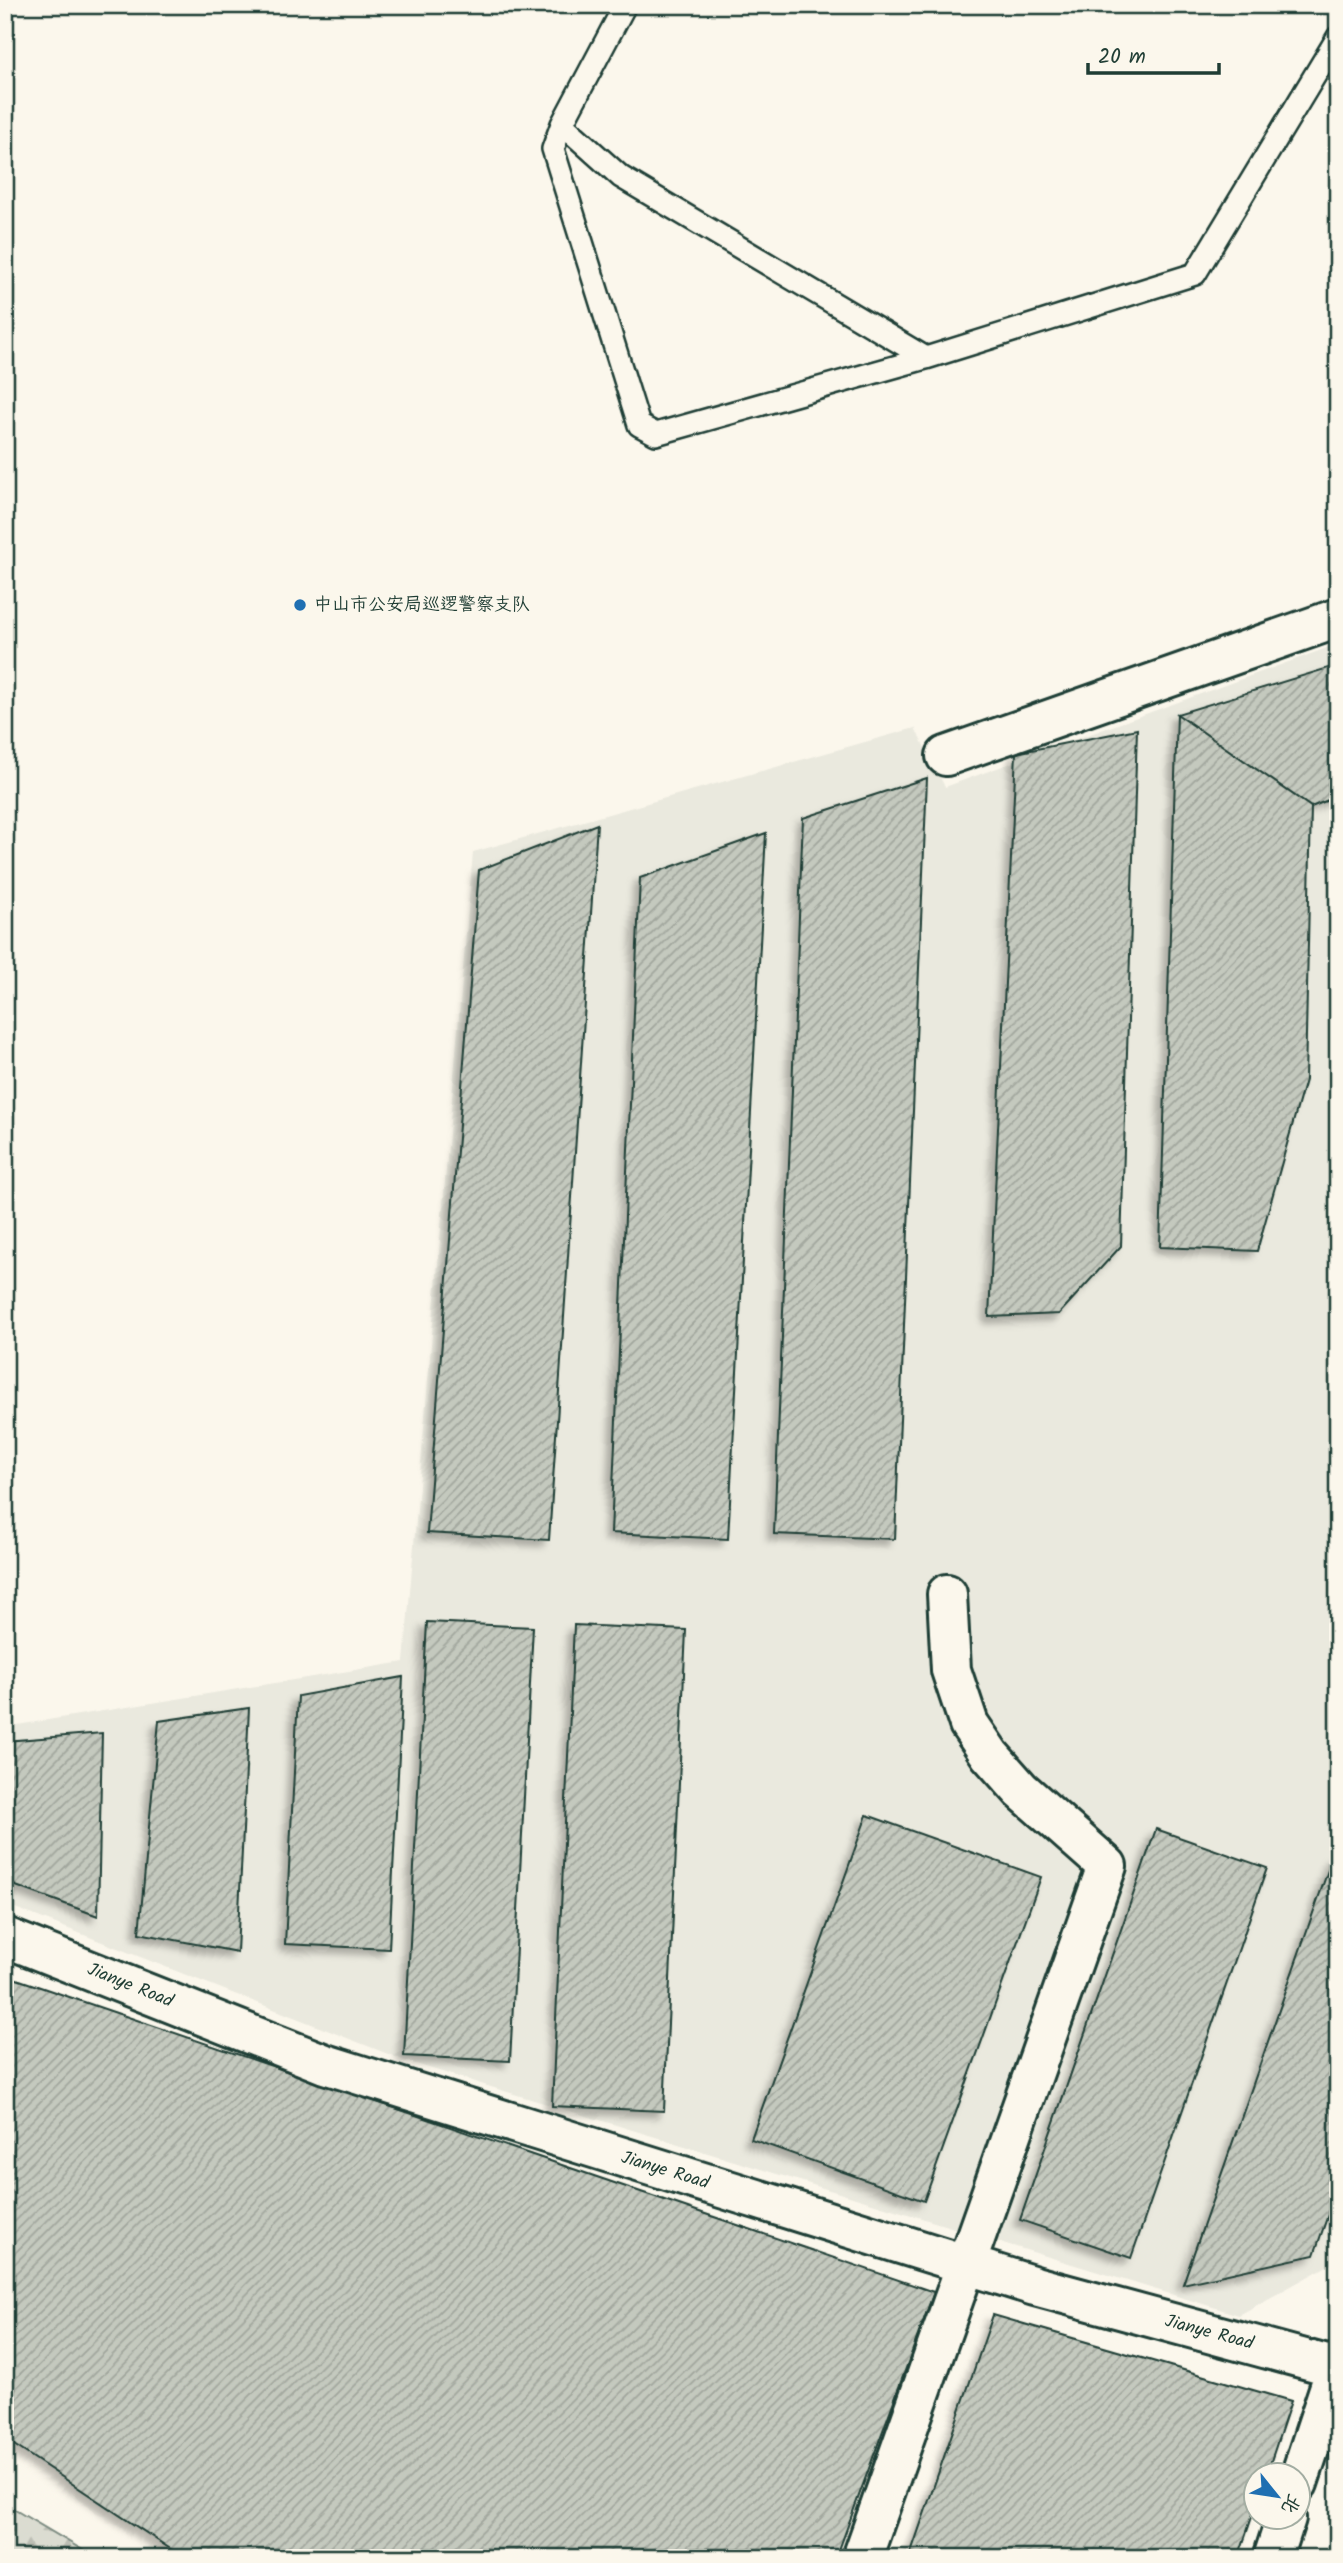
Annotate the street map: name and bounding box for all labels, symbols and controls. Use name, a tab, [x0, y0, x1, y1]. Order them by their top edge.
scale bar	[1088, 32, 1219, 76]
text: 20 m	[1098, 41, 1146, 74]
place label: 中山市公安局巡逻警察支队	[314, 591, 530, 620]
marker: 中山市公安局巡逻警察支队	[292, 597, 308, 613]
street label: Jianye Road	[83, 1956, 178, 2017]
street label: Jianye Road	[617, 2144, 714, 2198]
street label: Jianye Road	[1161, 2307, 1257, 2359]
north arrow	[1242, 2462, 1312, 2532]
text: 北	[1272, 2488, 1308, 2519]

